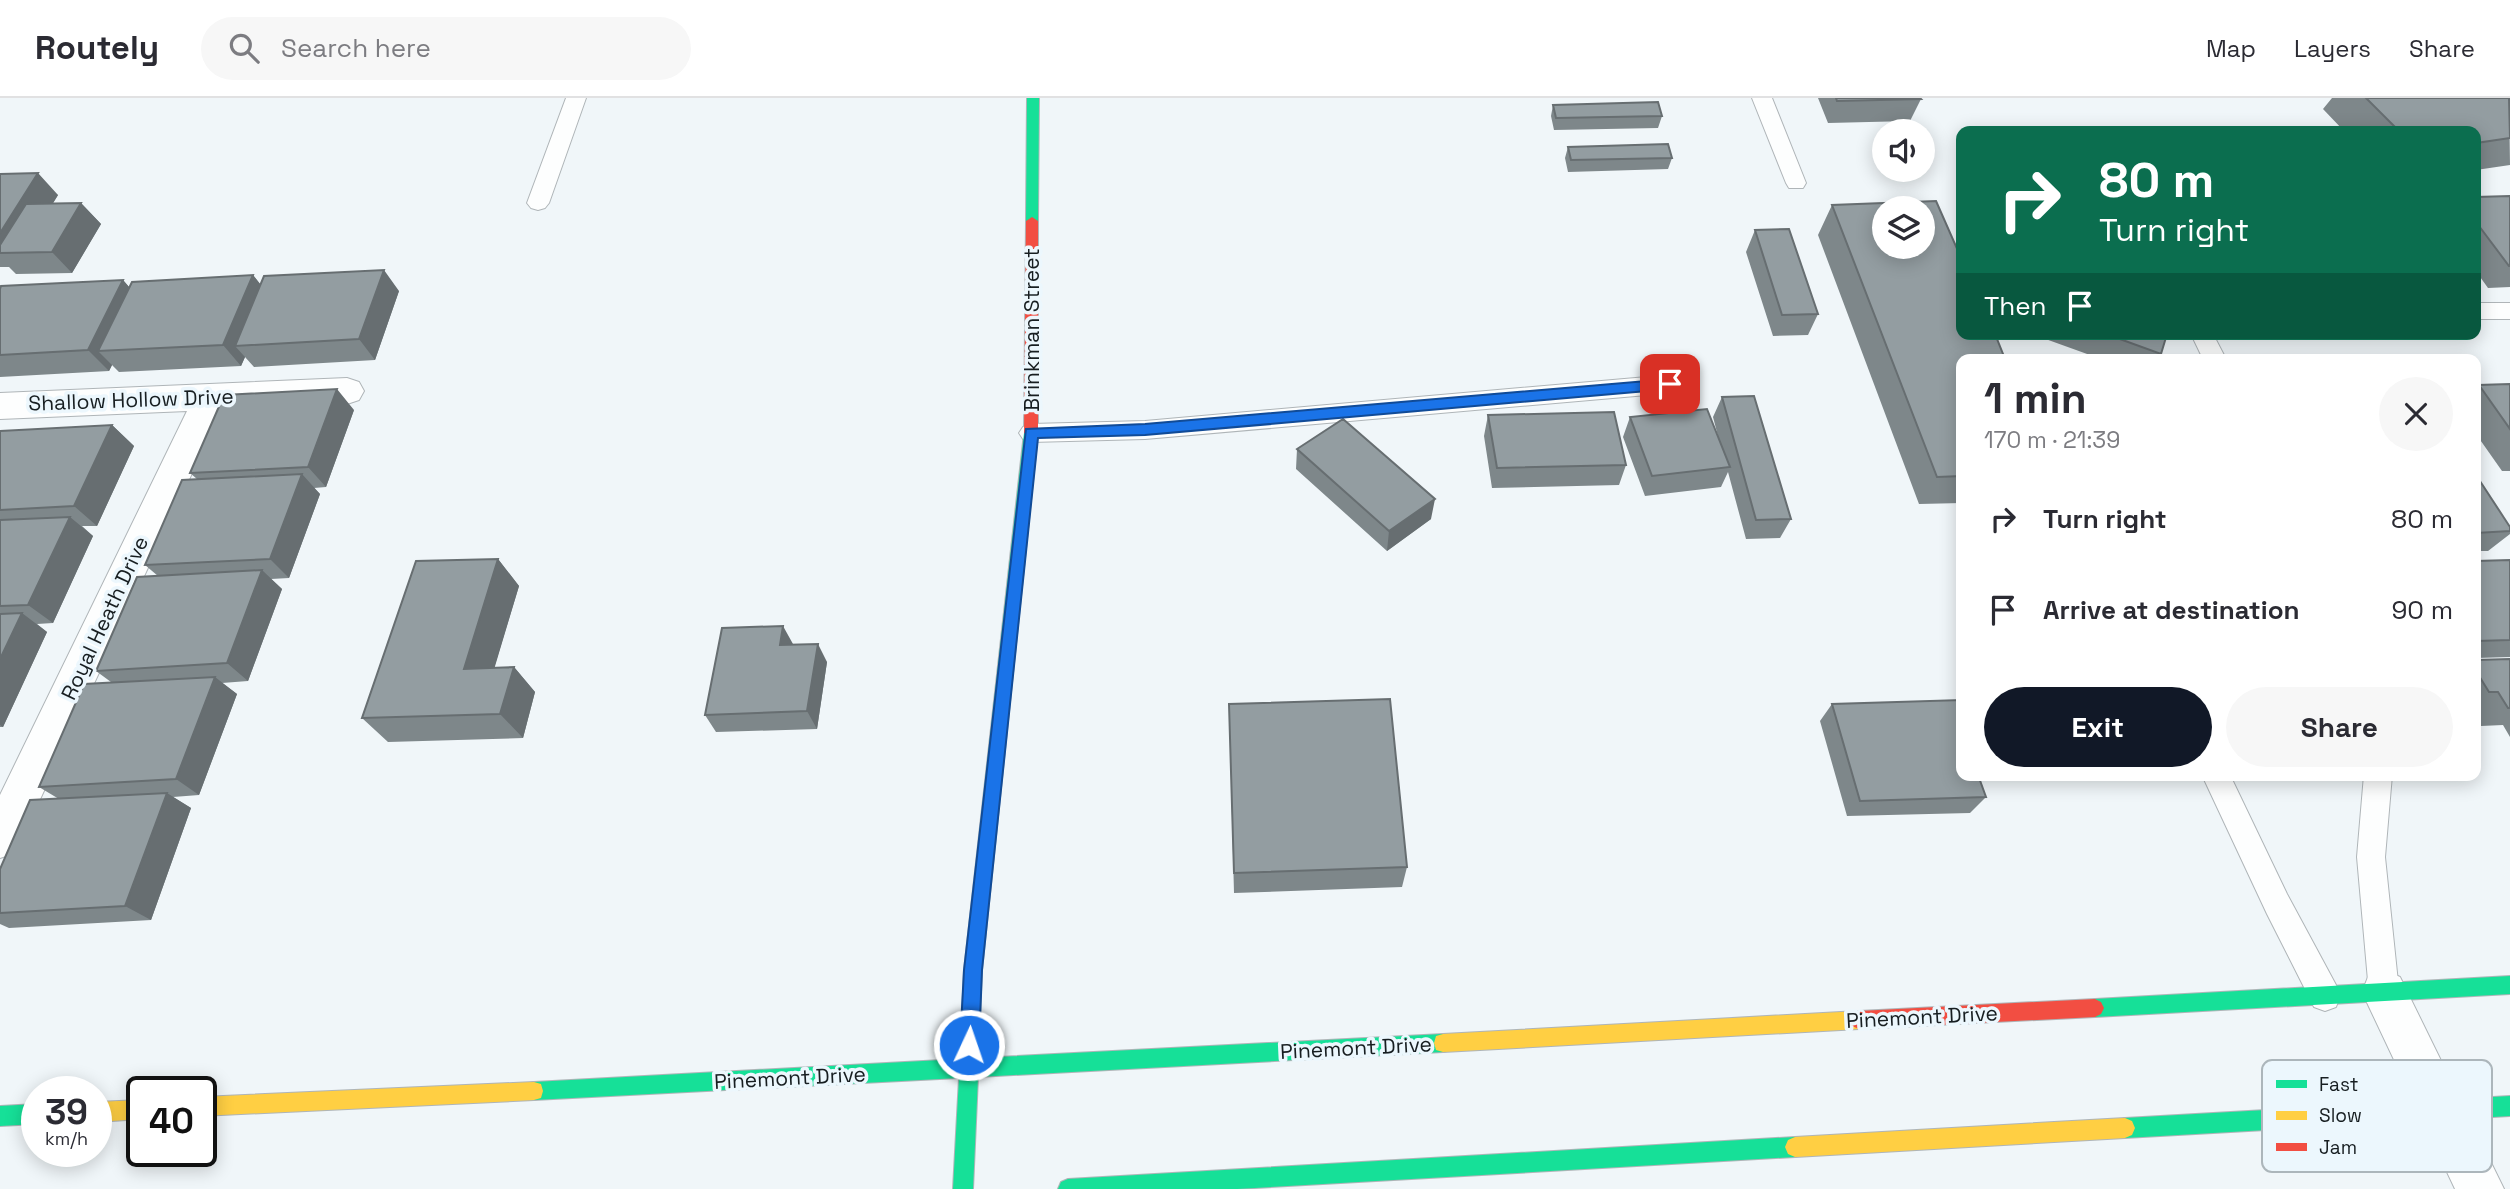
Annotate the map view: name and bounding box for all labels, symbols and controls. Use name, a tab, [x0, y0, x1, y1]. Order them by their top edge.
search box	[201, 17, 691, 80]
text: Routely	[35, 27, 159, 69]
icon: search	[225, 29, 263, 67]
text: Search here	[281, 31, 431, 65]
text: Map	[2206, 33, 2256, 64]
text: Layers	[2294, 33, 2371, 64]
text: Share	[2409, 33, 2475, 64]
map controls	[1872, 119, 1935, 259]
button: sound	[1872, 119, 1935, 182]
text: 80 m	[2099, 149, 2214, 211]
icon: right	[1984, 154, 2075, 245]
button: layers	[1872, 196, 1935, 259]
text: Turn right	[2099, 210, 2249, 250]
street label: Brinkman Street	[1018, 248, 1045, 412]
icon: arrive	[2061, 287, 2099, 325]
text: Then	[1984, 289, 2047, 323]
pin	[1640, 354, 1700, 414]
icon: arrive	[1651, 365, 1689, 403]
text: 1 min	[1984, 372, 2087, 425]
button: close	[2379, 377, 2453, 451]
street label: Shallow Hollow Drive	[28, 382, 234, 417]
text: 170 m · 21:39	[1984, 425, 2120, 455]
icon: right	[1984, 500, 2022, 538]
text: Turn right	[2043, 502, 2167, 536]
text: 80 m	[2391, 502, 2453, 536]
street label: Royal Heath Drive	[55, 532, 154, 704]
icon: arrive	[1984, 591, 2022, 629]
text: Arrive at destination	[2043, 593, 2300, 627]
text: 90 m	[2391, 593, 2453, 627]
button: Exit	[1984, 687, 2212, 767]
button: Share	[2226, 687, 2453, 767]
street label: Pinemont Drive	[1845, 999, 1999, 1034]
position arrow	[932, 1008, 1006, 1082]
street label: Pinemont Drive	[1279, 1030, 1433, 1065]
street label: Pinemont Drive	[713, 1060, 867, 1095]
legend	[2262, 1060, 2492, 1172]
text: Fast	[2319, 1072, 2359, 1097]
speed limit sign: 40	[126, 1076, 217, 1167]
text: 39	[45, 1090, 88, 1134]
text: Slow	[2319, 1103, 2362, 1128]
text: km/h	[45, 1127, 88, 1150]
text: Jam	[2319, 1135, 2357, 1160]

